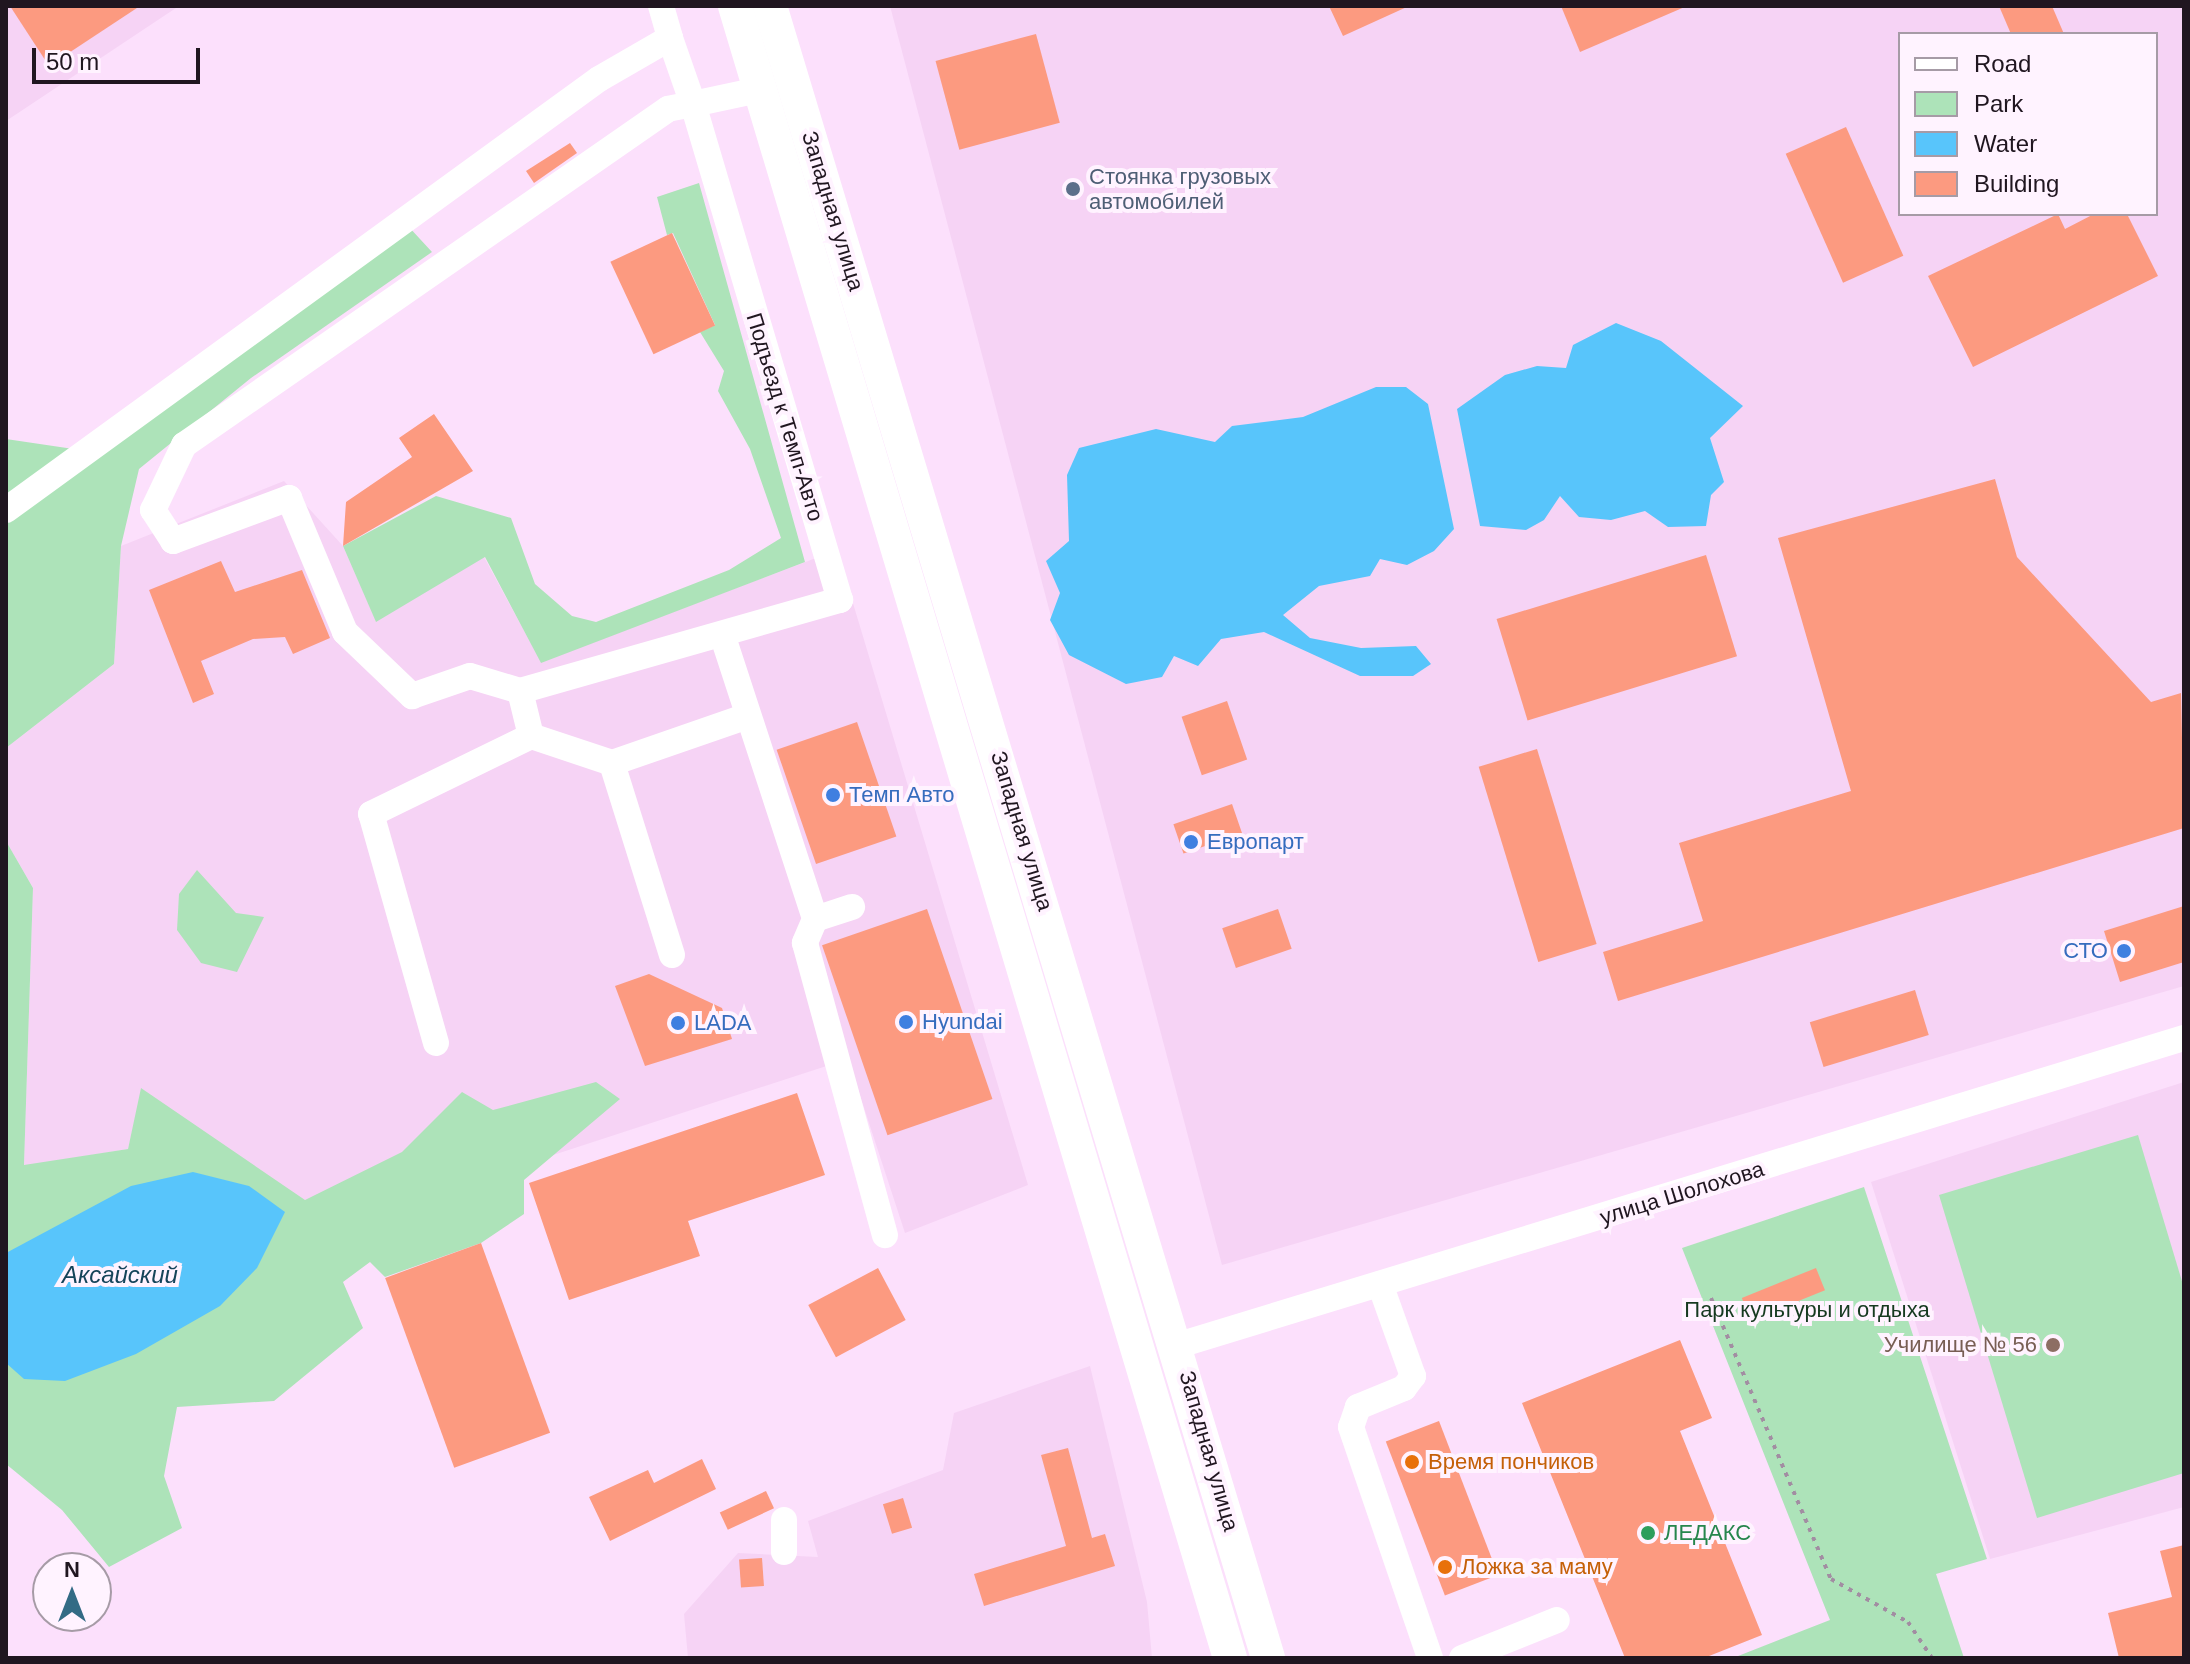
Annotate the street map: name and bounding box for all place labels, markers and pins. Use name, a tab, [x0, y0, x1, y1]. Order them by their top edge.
place label: Стоянка грузовых автомобилей	[1089, 163, 1271, 214]
marker: Стоянка грузовых автомобилей	[1064, 180, 1082, 198]
place label: Темп Авто	[849, 782, 955, 808]
marker: Темп Авто	[824, 786, 842, 804]
place label: Европарт	[1207, 829, 1304, 855]
marker: Европарт	[1182, 833, 1200, 851]
place label: СТО	[2063, 938, 2108, 964]
marker: СТО	[2115, 942, 2133, 960]
place label: Hyundai	[922, 1009, 1003, 1035]
place label: LADA	[694, 1010, 751, 1036]
marker: Hyundai	[897, 1013, 915, 1031]
marker: LADA	[669, 1014, 687, 1032]
place label: Училище № 56	[1884, 1332, 2037, 1358]
marker: Училище № 56	[2044, 1336, 2062, 1354]
place label: Время пончиков	[1428, 1449, 1594, 1475]
marker: Время пончиков	[1403, 1453, 1421, 1471]
place label: ЛЕДАКС	[1664, 1520, 1751, 1546]
marker: ЛЕДАКС	[1639, 1524, 1657, 1542]
place label: Ложка за маму	[1461, 1554, 1613, 1580]
marker: Ложка за маму	[1436, 1558, 1454, 1576]

